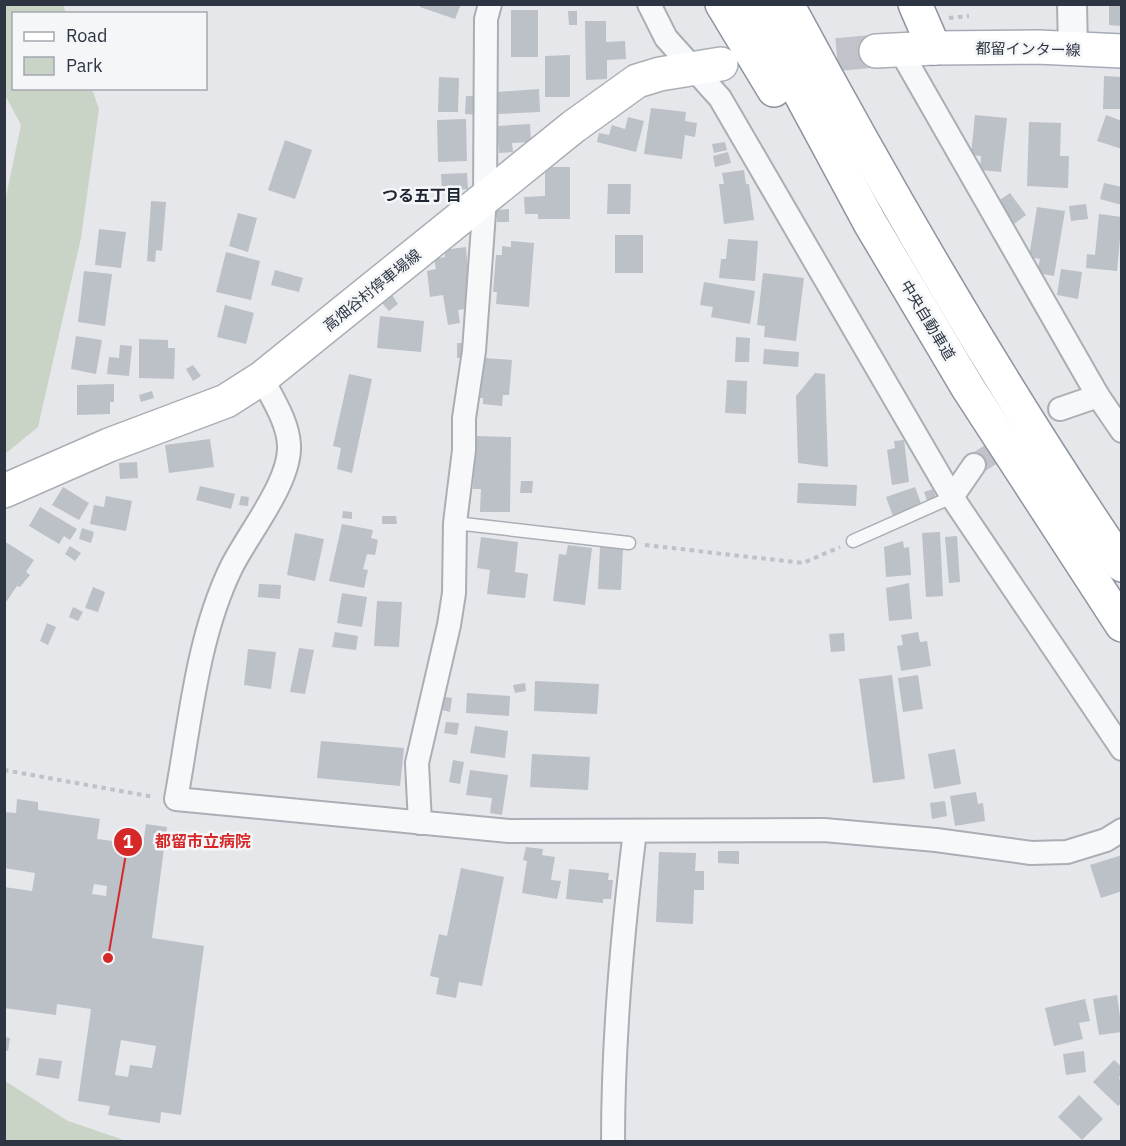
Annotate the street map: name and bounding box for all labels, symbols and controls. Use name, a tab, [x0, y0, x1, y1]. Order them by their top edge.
legend	[12, 12, 207, 90]
text: Road	[66, 24, 107, 47]
street label: 都留インター線	[975, 39, 1081, 59]
text: Park	[66, 54, 103, 77]
district label: つる五丁目	[382, 185, 462, 205]
street label: 高畑谷村停車場線	[319, 245, 425, 335]
street label: 中央自動車道	[897, 277, 959, 363]
callout: 都留市立病院	[113, 825, 263, 859]
text: 1	[123, 830, 134, 853]
text: 都留市立病院	[155, 831, 251, 851]

